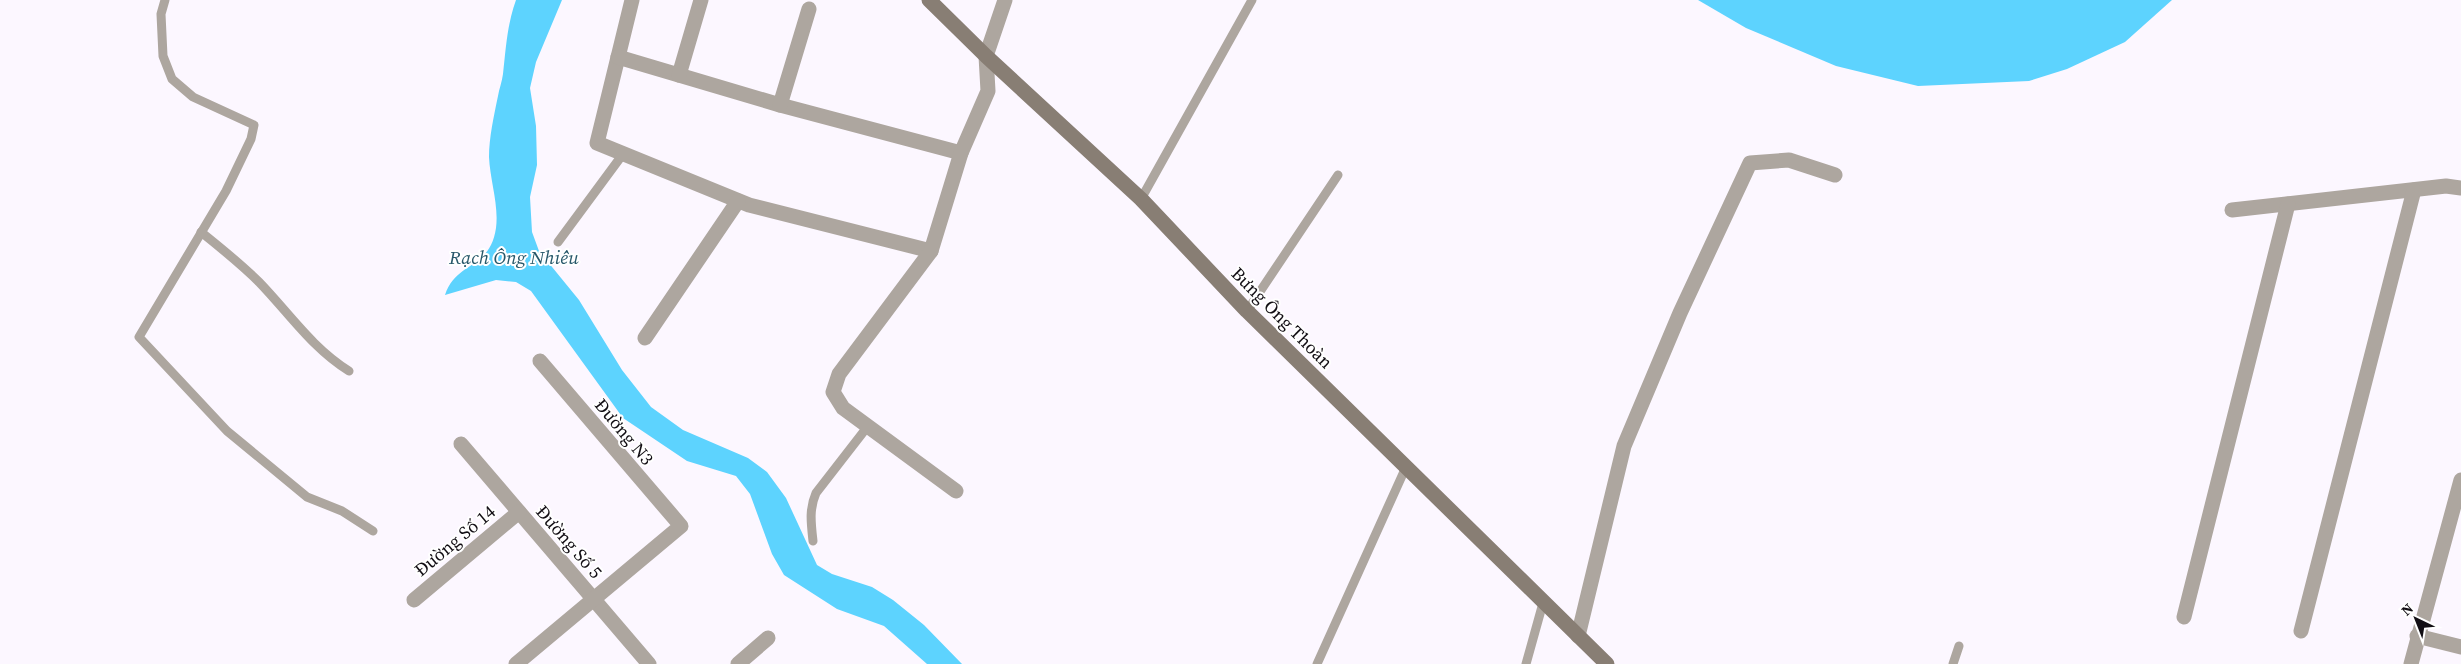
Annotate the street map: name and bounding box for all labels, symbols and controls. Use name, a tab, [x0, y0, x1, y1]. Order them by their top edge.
water label: Rạch Ông Nhiêu	[448, 244, 579, 270]
street label: Bưng Ông Thoàn	[1226, 261, 1339, 374]
street label: Đường N3	[589, 393, 660, 470]
street label: Đường Số 14	[409, 499, 501, 582]
street label: Đường Số 5	[530, 500, 608, 584]
north arrow	[2391, 594, 2441, 644]
text: N	[2397, 599, 2418, 620]

